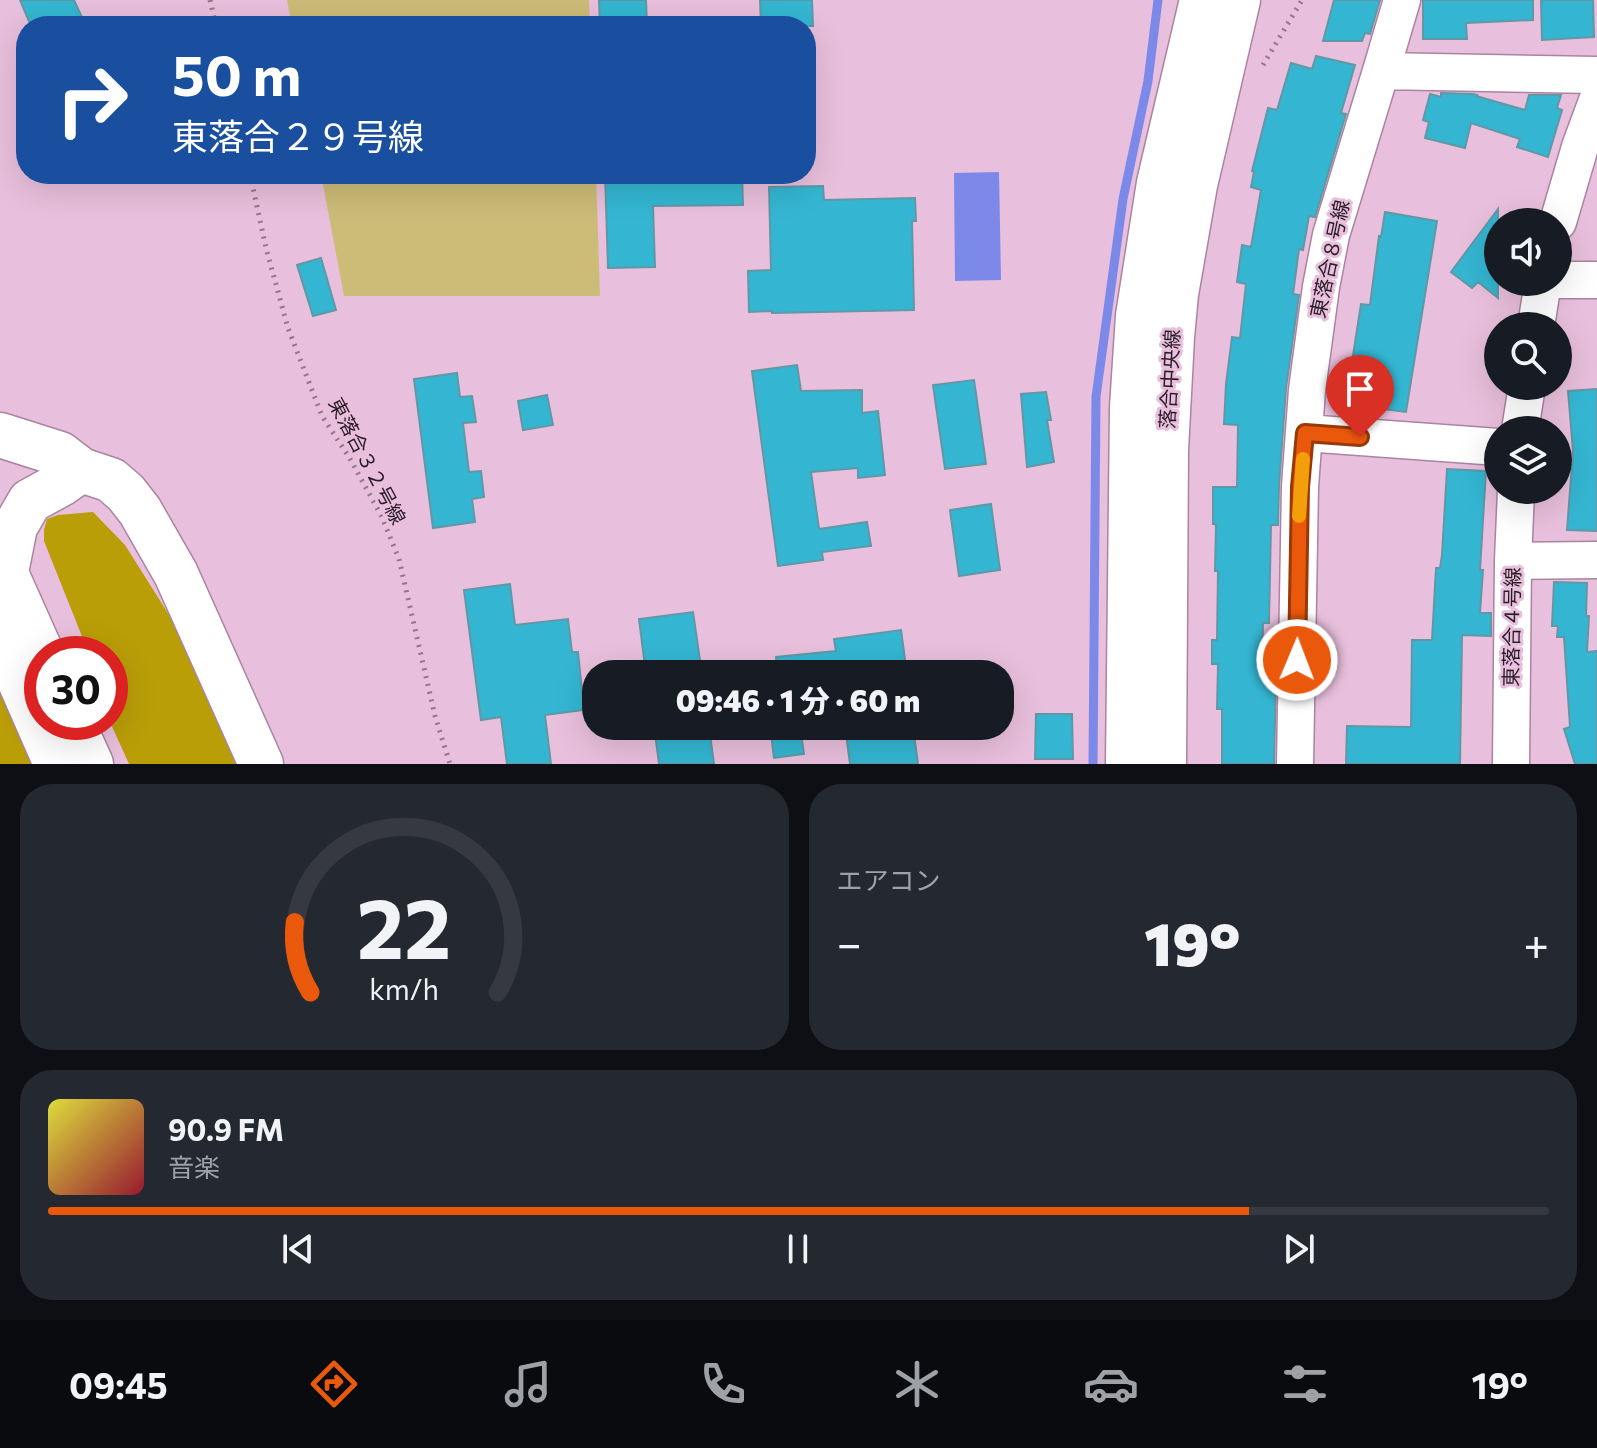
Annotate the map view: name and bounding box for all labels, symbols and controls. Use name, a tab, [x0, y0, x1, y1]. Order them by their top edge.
text: 50 m	[172, 39, 301, 108]
icon: right	[40, 48, 144, 152]
text: 東落合２９号線	[172, 113, 424, 157]
street label: 東落合８号線	[1305, 198, 1353, 320]
map controls	[1484, 208, 1572, 504]
button: sound	[1484, 208, 1572, 296]
button: search	[1484, 312, 1572, 400]
street label: 落合中央線	[1154, 328, 1184, 430]
pin	[1326, 355, 1394, 437]
icon: arrive	[1338, 367, 1382, 411]
street label: 東落合３２号線	[324, 393, 411, 528]
button: layers	[1484, 416, 1572, 504]
street label: 東落合４号線	[1498, 567, 1524, 687]
position arrow	[1255, 618, 1339, 702]
speed limit sign: 30	[24, 636, 128, 740]
text: 09:46 · 1 分 · 60 m	[676, 681, 920, 718]
text: エアコン	[837, 864, 941, 895]
text: 22	[357, 874, 452, 976]
text: 19°	[1144, 905, 1240, 978]
text: −	[837, 915, 862, 969]
text: +	[1523, 915, 1549, 969]
text: km/h	[369, 971, 439, 1006]
text: 90.9 FM	[168, 1110, 284, 1147]
text: 音楽	[168, 1151, 220, 1182]
icon: previous	[276, 1227, 320, 1271]
icon: pause	[776, 1227, 820, 1271]
icon: next	[1277, 1227, 1321, 1271]
icon: directions	[306, 1356, 362, 1412]
icon: music	[500, 1356, 556, 1412]
icon: phone	[695, 1356, 751, 1412]
icon: climate	[889, 1356, 945, 1412]
icon: car	[1083, 1356, 1139, 1412]
icon: filters	[1277, 1356, 1333, 1412]
text: 09:45	[69, 1362, 168, 1406]
text: 19°	[1471, 1362, 1528, 1406]

